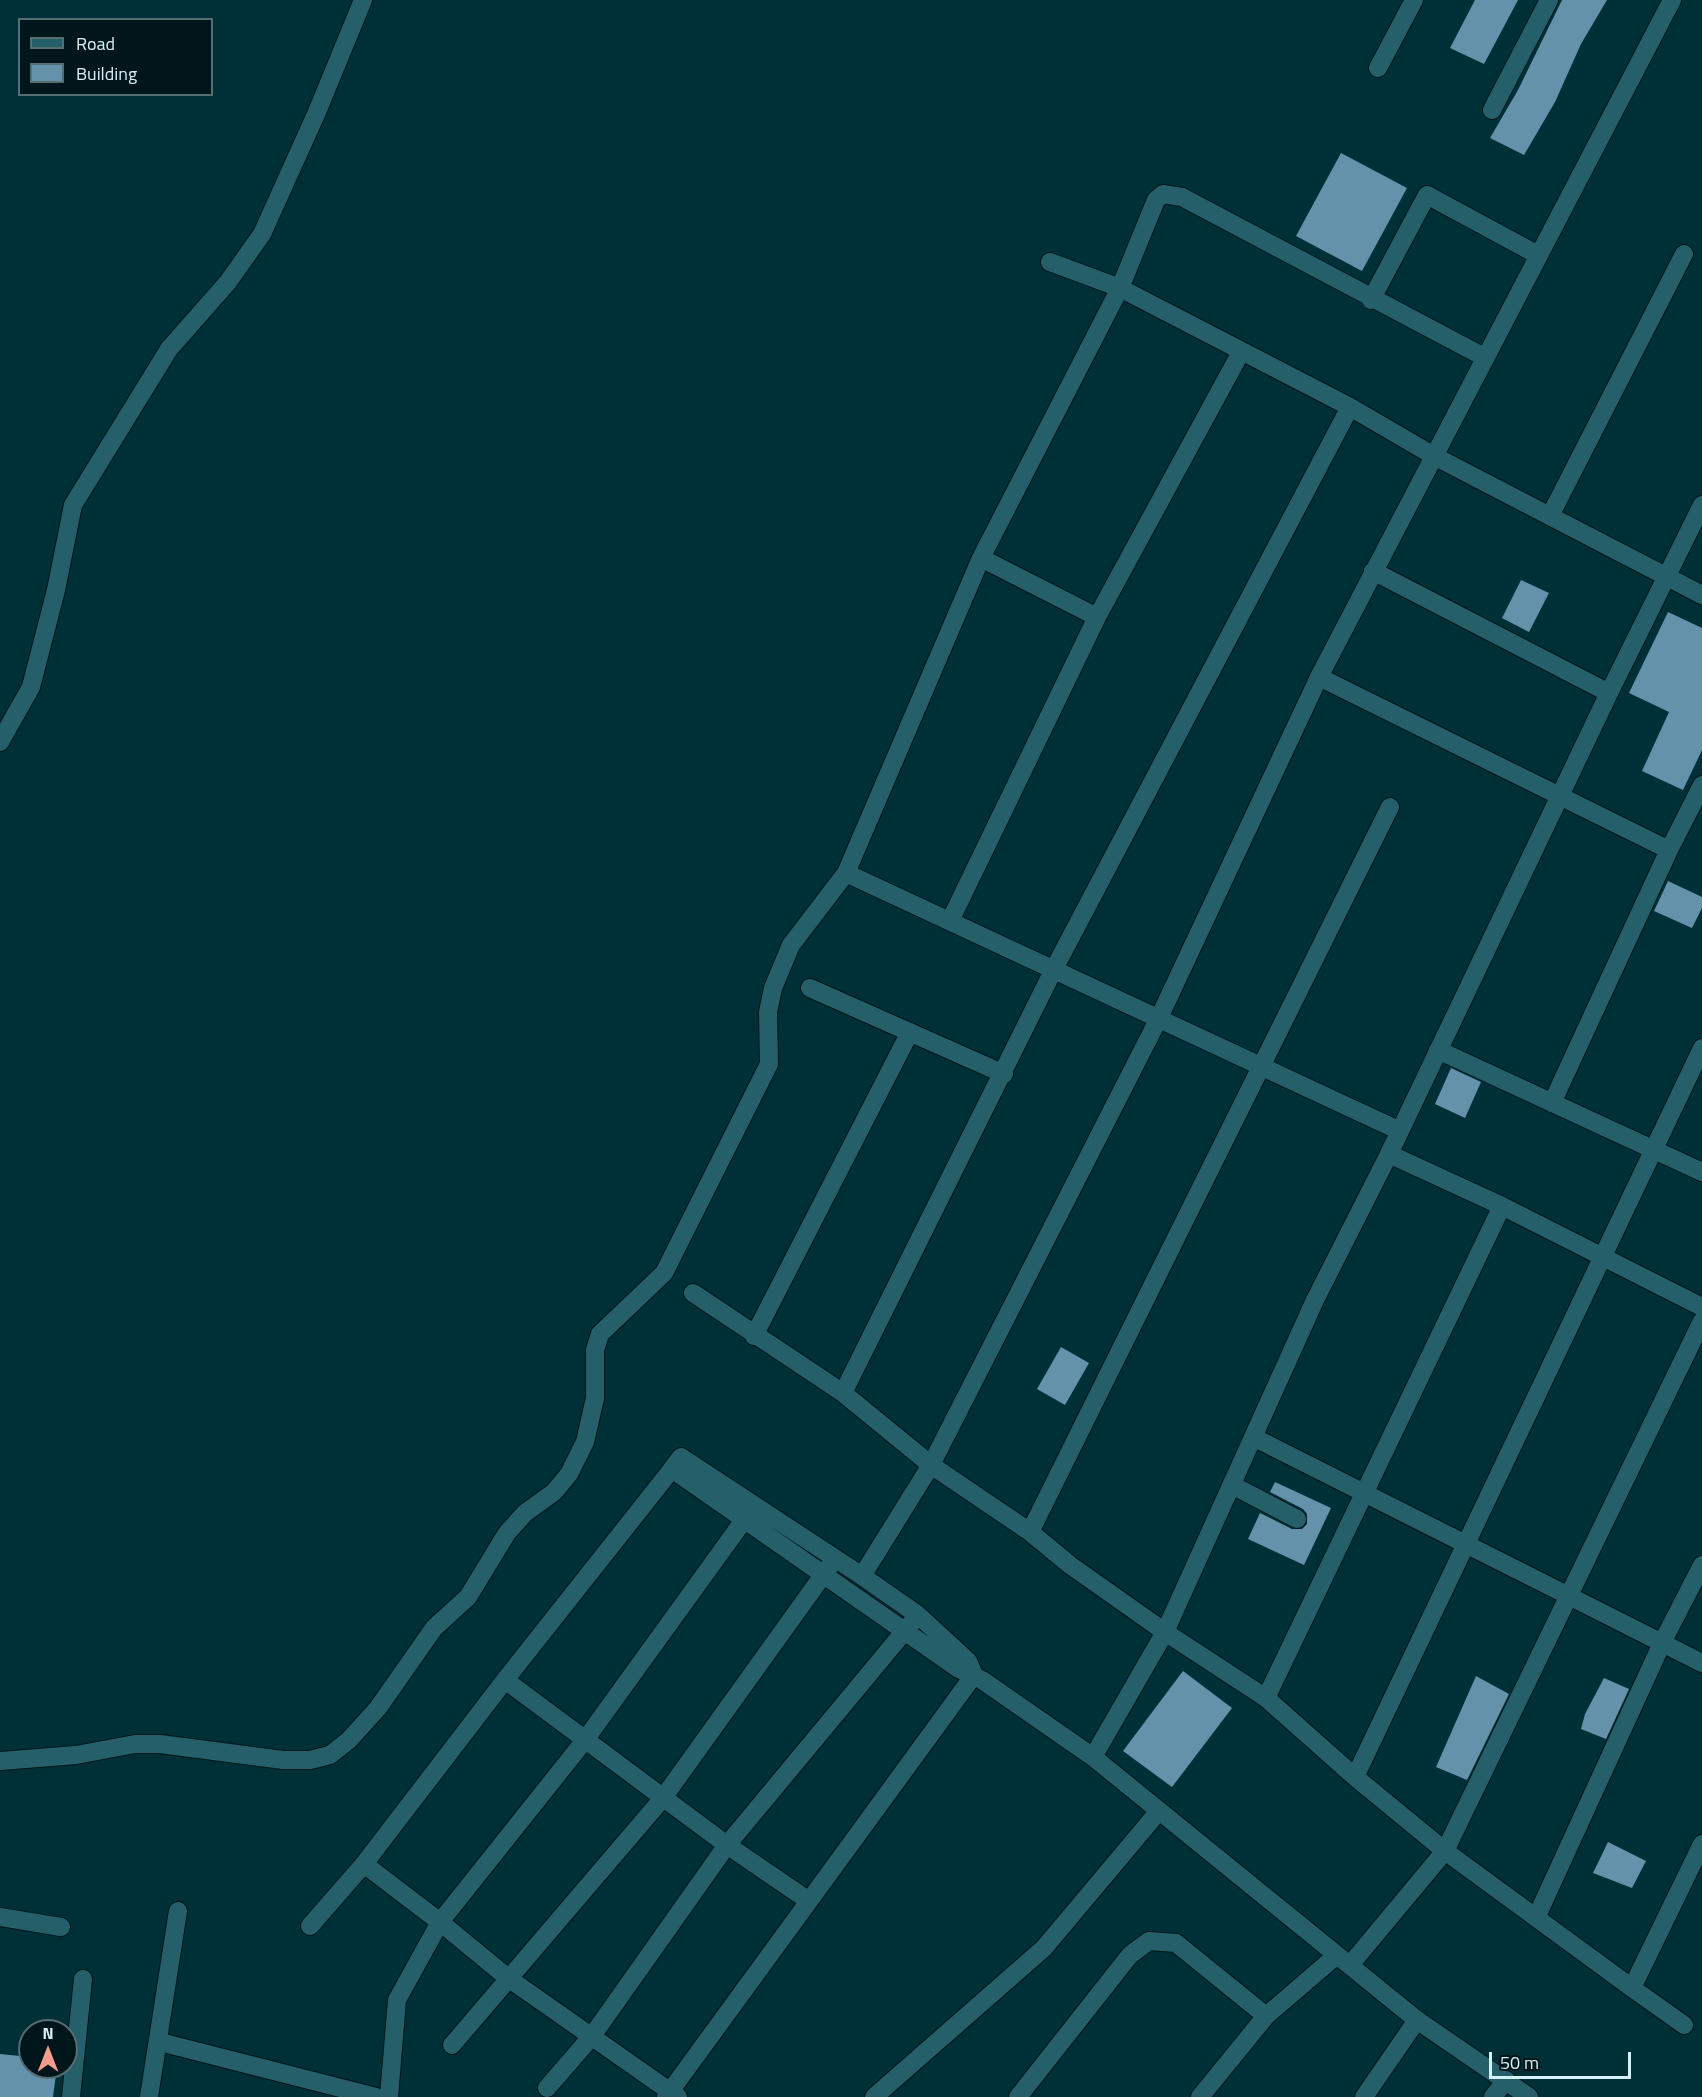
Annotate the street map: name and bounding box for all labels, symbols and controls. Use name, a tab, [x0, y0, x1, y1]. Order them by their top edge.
legend	[18, 18, 213, 96]
text: Road	[76, 30, 115, 57]
text: Building	[76, 60, 137, 87]
north arrow	[18, 2019, 78, 2079]
text: N	[42, 2021, 54, 2045]
scale bar	[1492, 2040, 1634, 2078]
text: 50 m	[1500, 2049, 1539, 2076]

